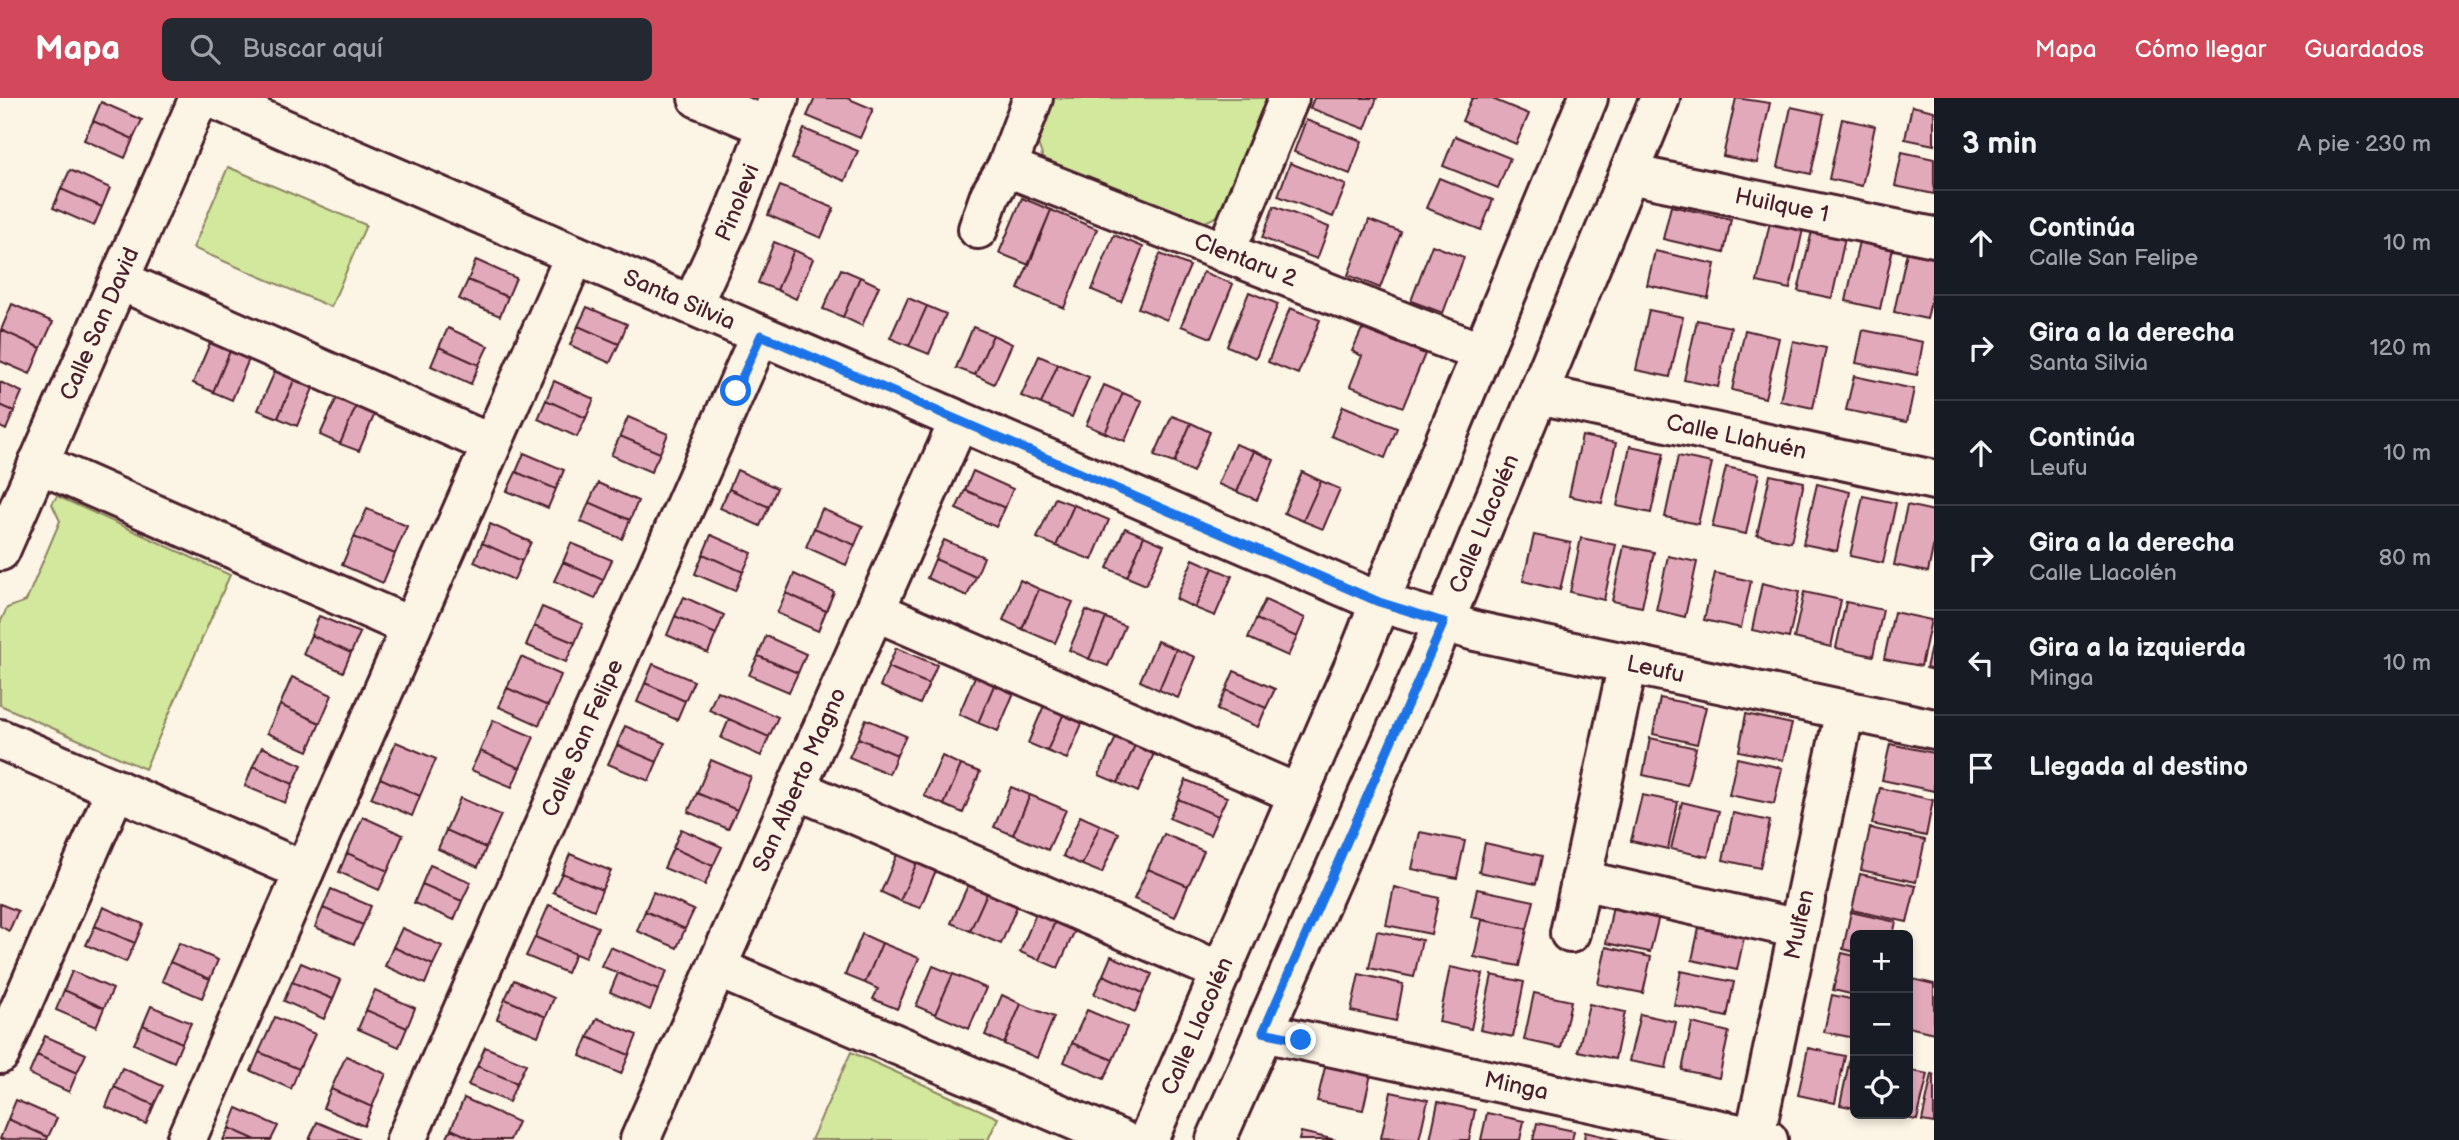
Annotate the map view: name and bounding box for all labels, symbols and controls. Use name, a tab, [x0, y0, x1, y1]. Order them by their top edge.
search box	[162, 18, 652, 81]
text: Mapa	[35, 29, 120, 69]
icon: search	[186, 30, 224, 68]
text: Buscar aquí	[242, 34, 383, 65]
text: Mapa	[2035, 35, 2097, 64]
text: Cómo llegar	[2135, 35, 2266, 64]
text: Guardados	[2304, 35, 2424, 64]
text: 3 min	[1962, 126, 2037, 162]
text: A pie · 230 m	[2297, 130, 2431, 158]
street label: Pinolevi	[709, 160, 766, 246]
street label: Huilque 1	[1732, 182, 1831, 229]
text: Continúa	[2029, 213, 2136, 244]
icon: ahead	[1962, 224, 2000, 262]
street label: Clentaru 2	[1190, 228, 1301, 293]
text: 10 m	[2383, 229, 2431, 257]
street label: Calle San David	[54, 243, 146, 405]
text: Calle San Felipe	[2029, 244, 2198, 272]
street label: Santa Silvia	[619, 263, 739, 336]
text: Gira a la derecha	[2029, 318, 2235, 349]
icon: right	[1962, 329, 2000, 367]
text: 120 m	[2370, 334, 2431, 362]
text: Santa Silvia	[2029, 349, 2148, 377]
route start	[720, 375, 751, 406]
street label: Calle Llahuén	[1664, 408, 1809, 466]
text: Continúa	[2029, 423, 2136, 454]
icon: ahead	[1962, 434, 2000, 472]
text: 10 m	[2383, 439, 2431, 467]
street label: Calle Llacolén	[1443, 450, 1526, 598]
text: Leufu	[2029, 454, 2088, 482]
text: Gira a la derecha	[2029, 528, 2235, 559]
icon: right	[1962, 539, 2000, 577]
text: 80 m	[2379, 544, 2431, 572]
text: Calle Llacolén	[2029, 559, 2177, 587]
text: Gira a la izquierda	[2029, 633, 2246, 664]
icon: left	[1962, 644, 2000, 682]
text: 10 m	[2383, 649, 2431, 677]
street label: Leufu	[1624, 650, 1687, 689]
street label: Calle San Felipe	[536, 655, 630, 821]
text: Minga	[2029, 664, 2094, 692]
street label: San Alberto Magno	[747, 683, 853, 876]
icon: arrive	[1962, 749, 2000, 787]
text: Llegada al destino	[2029, 752, 2248, 783]
street label: Mulfen	[1779, 887, 1821, 962]
map controls	[1850, 930, 1913, 1119]
button: +	[1850, 930, 1913, 993]
street label: Calle Llacolén	[1155, 953, 1240, 1100]
button: −	[1850, 993, 1913, 1056]
route end	[1285, 1024, 1316, 1055]
button: locate	[1850, 1056, 1913, 1119]
street label: Minga	[1482, 1066, 1551, 1107]

